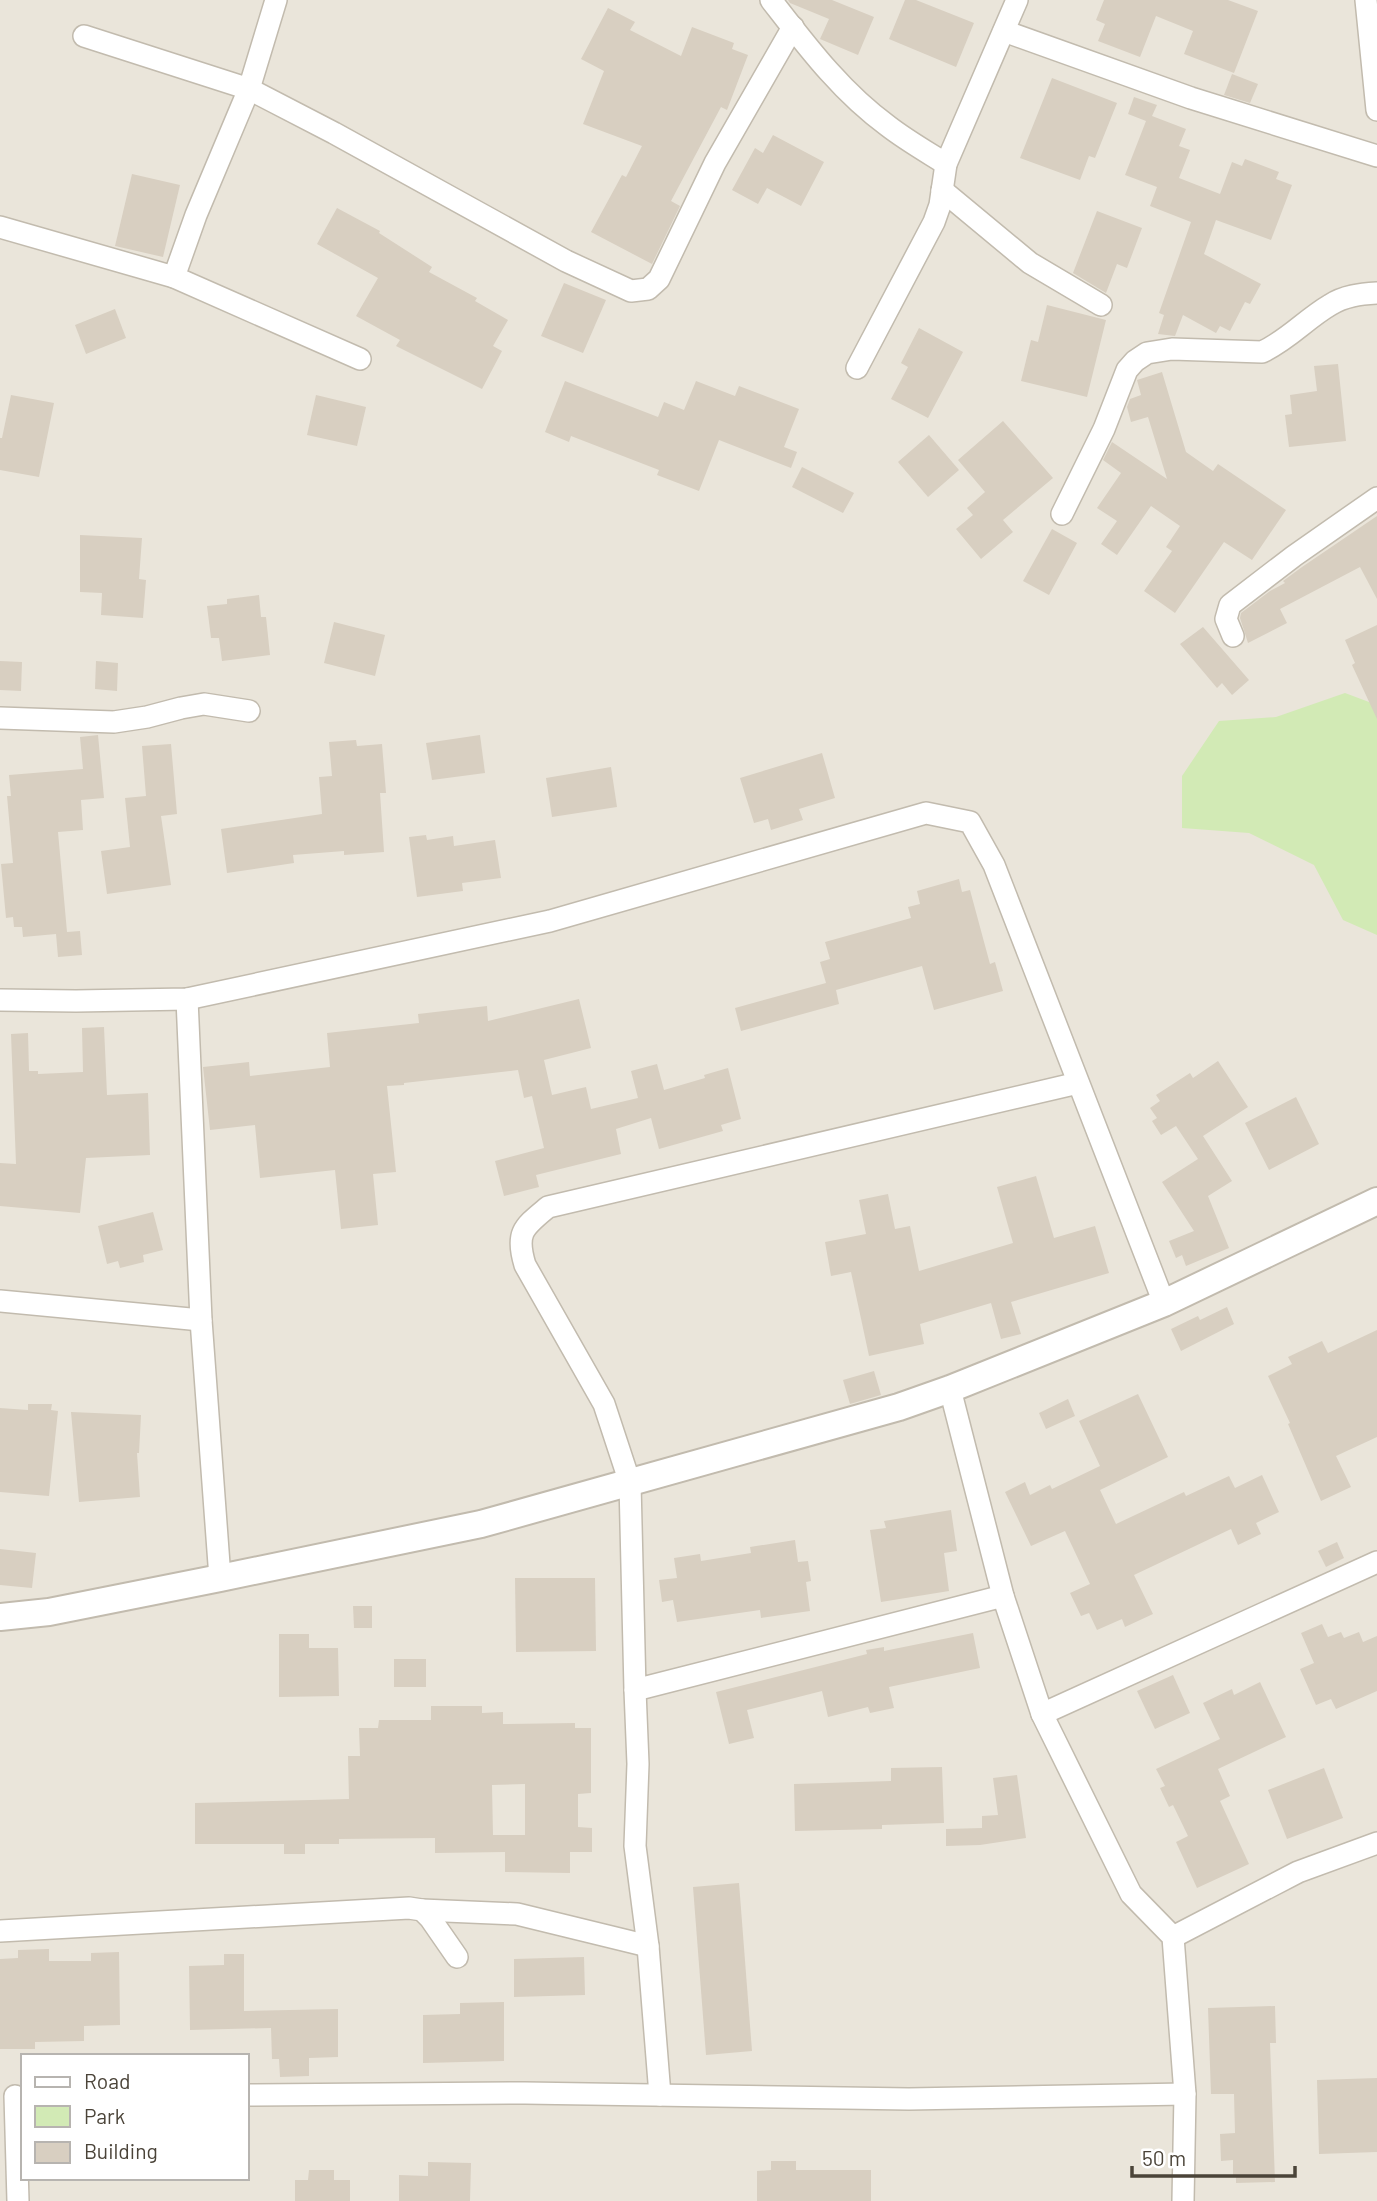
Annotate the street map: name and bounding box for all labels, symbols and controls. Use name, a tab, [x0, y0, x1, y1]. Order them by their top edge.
legend	[21, 2054, 248, 2180]
text: Road	[84, 2068, 130, 2093]
text: Park	[84, 2103, 125, 2128]
scale bar	[1132, 2134, 1295, 2178]
text: Building	[84, 2138, 158, 2163]
text: 50 m	[1142, 2145, 1186, 2170]

